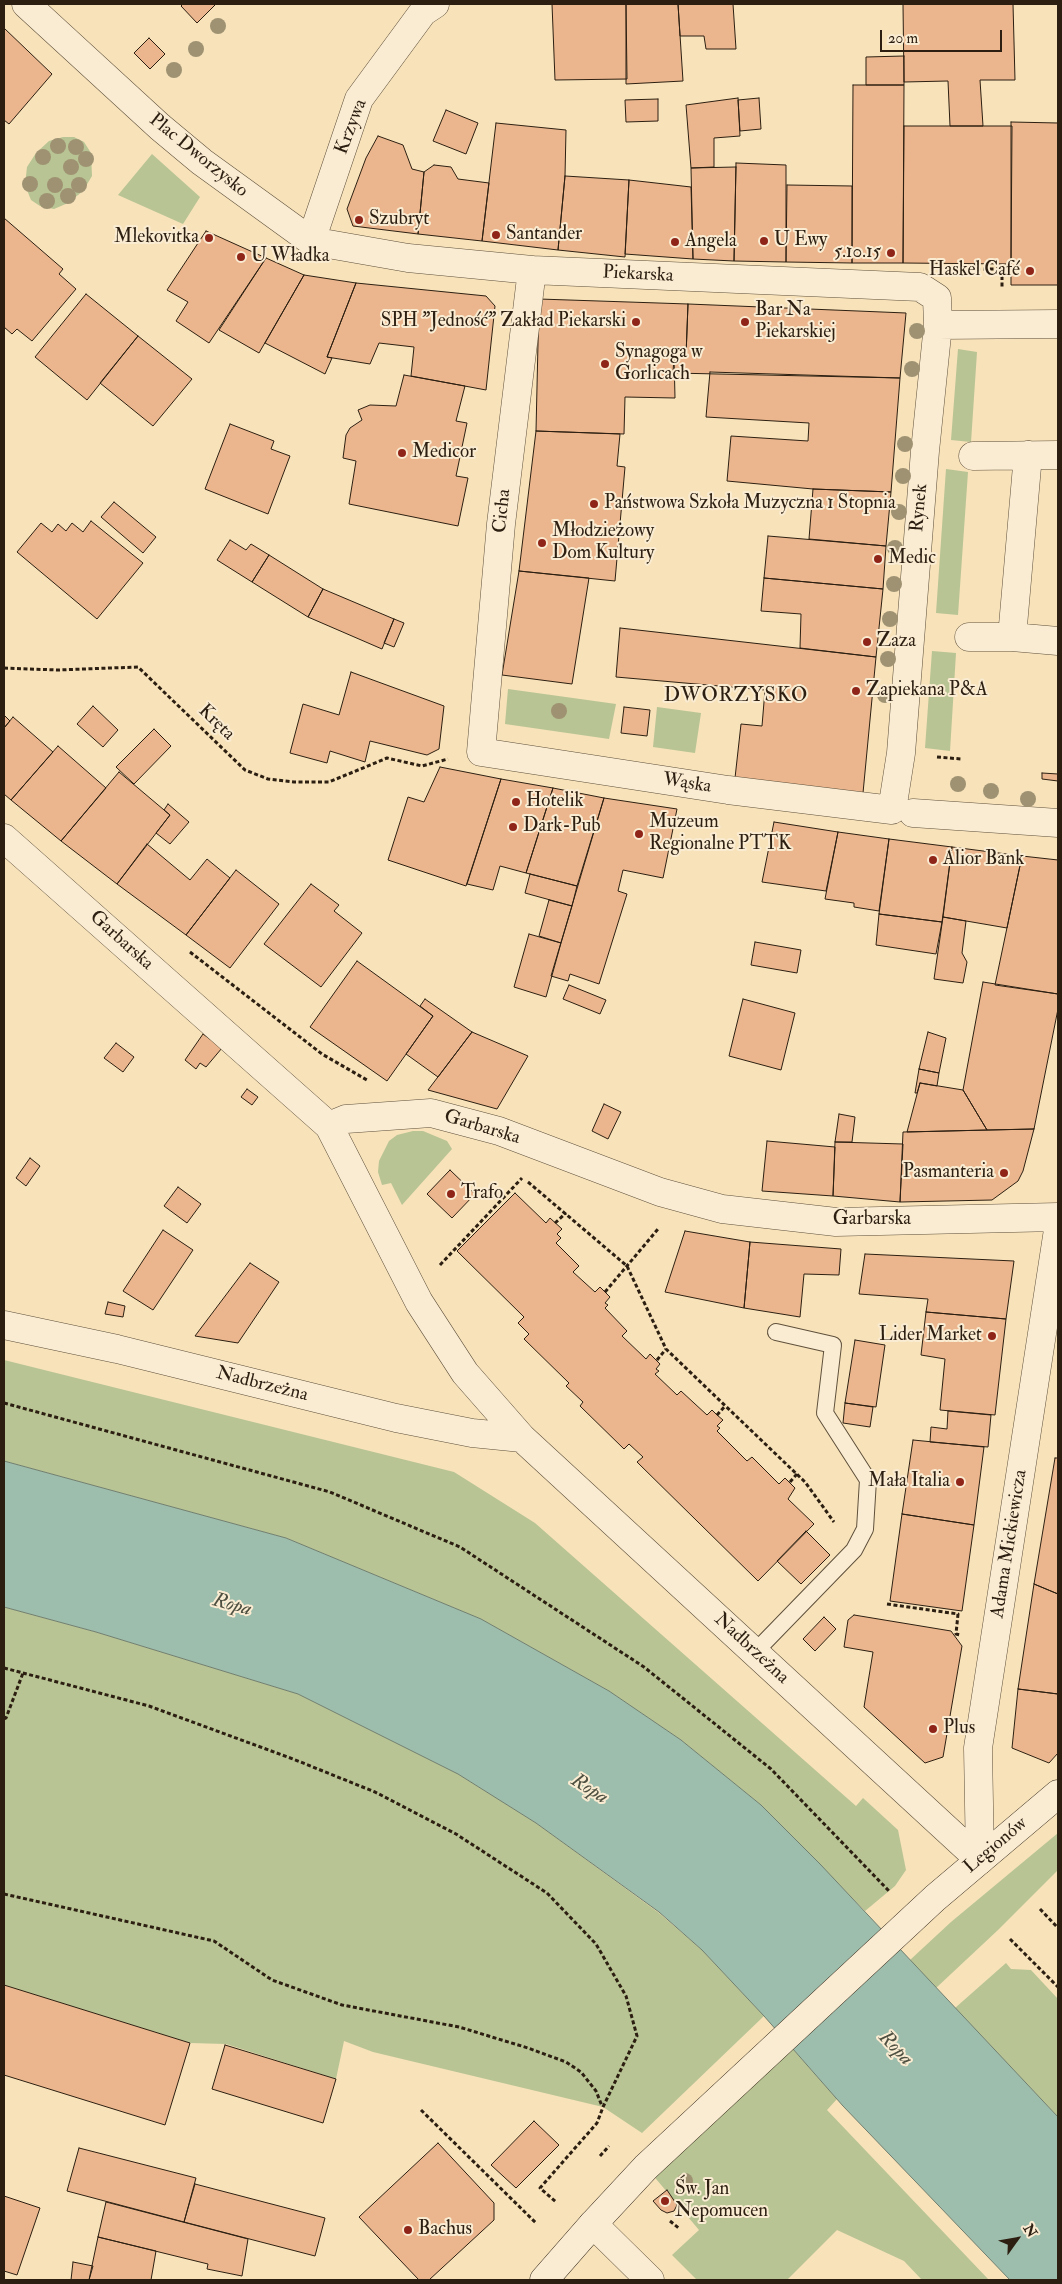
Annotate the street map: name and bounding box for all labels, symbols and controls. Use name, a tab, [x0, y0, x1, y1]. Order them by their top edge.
scale bar	[882, 20, 1004, 52]
text: 20 m	[888, 29, 918, 48]
street label: Krzywa	[331, 96, 373, 158]
street label: Plac Dworzysko	[144, 109, 252, 203]
place label: Szubryt	[369, 209, 429, 231]
marker: Szubryt	[353, 214, 365, 226]
place label: Santander	[506, 224, 582, 246]
place label: Mlekovitka	[114, 227, 199, 249]
marker: Santander	[490, 229, 502, 241]
place label: U Ewy	[774, 230, 827, 252]
place label: Angela	[685, 231, 737, 253]
marker: Mlekovitka	[203, 232, 215, 244]
marker: U Ewy	[758, 235, 770, 247]
marker: Angela	[669, 236, 681, 248]
place label: 5.10.15	[834, 242, 881, 264]
place label: U Władka	[251, 246, 329, 268]
marker: 5.10.15	[885, 247, 897, 259]
marker: U Władka	[235, 251, 247, 263]
place label: Haskel Café	[929, 260, 1020, 282]
street label: Piekarska	[602, 262, 674, 288]
marker: Haskel Café	[1024, 265, 1036, 277]
place label: Bar Na Piekarskiej	[755, 300, 836, 344]
place label: SPH "Jedność" Zakład Piekarski	[381, 311, 626, 333]
marker: SPH "Jedność" Zakład Piekarski	[630, 316, 642, 328]
marker: Bar Na Piekarskiej	[739, 316, 751, 328]
place label: Synagoga w Gorlicach	[615, 342, 703, 386]
marker: Synagoga w Gorlicach	[599, 358, 611, 370]
place label: Medicor	[412, 442, 476, 464]
marker: Medicor	[396, 447, 408, 459]
street label: Rynek	[907, 483, 933, 533]
street label: Cicha	[489, 488, 517, 534]
place label: Państwowa Szkoła Muzyczna 1 Stopnia	[604, 493, 896, 515]
marker: Państwowa Szkoła Muzyczna 1 Stopnia	[588, 498, 600, 510]
place label: Młodzieżowy Dom Kultury	[552, 521, 654, 565]
marker: Młodzieżowy Dom Kultury	[536, 537, 548, 549]
place label: Medic	[888, 548, 936, 570]
marker: Medic	[872, 553, 884, 565]
place label: Zaza	[877, 631, 916, 653]
marker: Zaza	[861, 636, 873, 648]
place label: Zapiekana P&A	[866, 680, 988, 702]
district label: DWORZYSKO	[663, 685, 809, 709]
marker: Zapiekana P&A	[850, 685, 862, 697]
street label: Kręta	[193, 700, 239, 746]
street label: Wąska	[661, 769, 713, 799]
place label: Hotelik	[526, 791, 584, 813]
marker: Hotelik	[510, 796, 522, 808]
place label: Muzeum Regionalne PTTK	[649, 812, 791, 856]
place label: Dark-Pub	[523, 816, 601, 838]
marker: Dark-Pub	[507, 821, 519, 833]
marker: Muzeum Regionalne PTTK	[633, 828, 645, 840]
place label: Alior Bank	[943, 849, 1024, 871]
marker: Alior Bank	[927, 854, 939, 866]
street label: Garbarska	[84, 906, 158, 976]
street label: Garbarska	[441, 1106, 523, 1150]
place label: Pasmanteria	[903, 1162, 994, 1184]
marker: Pasmanteria	[998, 1167, 1010, 1179]
place label: Trafo	[461, 1183, 503, 1205]
marker: Trafo	[445, 1188, 457, 1200]
street label: Garbarska	[833, 1209, 911, 1231]
place label: Lider Market	[879, 1325, 982, 1347]
marker: Lider Market	[986, 1330, 998, 1342]
street label: Nadbrzeżna	[214, 1363, 310, 1407]
street label: Adama Mickiewicza	[987, 1468, 1033, 1620]
place label: Mała Italia	[868, 1471, 950, 1493]
marker: Mała Italia	[954, 1476, 966, 1488]
water label: Ropa	[210, 1589, 254, 1623]
street label: Nadbrzeżna	[709, 1609, 793, 1689]
place label: Plus	[943, 1718, 975, 1740]
marker: Plus	[927, 1723, 939, 1735]
water label: Ropa	[566, 1769, 612, 1811]
street label: Legionów	[960, 1813, 1032, 1879]
water label: Ropa	[873, 2027, 917, 2071]
place label: Św. Jan Nepomucen	[675, 2179, 768, 2223]
marker: Św. Jan Nepomucen	[659, 2195, 671, 2207]
north arrow	[992, 2214, 1042, 2264]
place label: Bachus	[418, 2219, 472, 2241]
text: N	[1020, 2221, 1041, 2241]
marker: Bachus	[402, 2224, 414, 2236]

